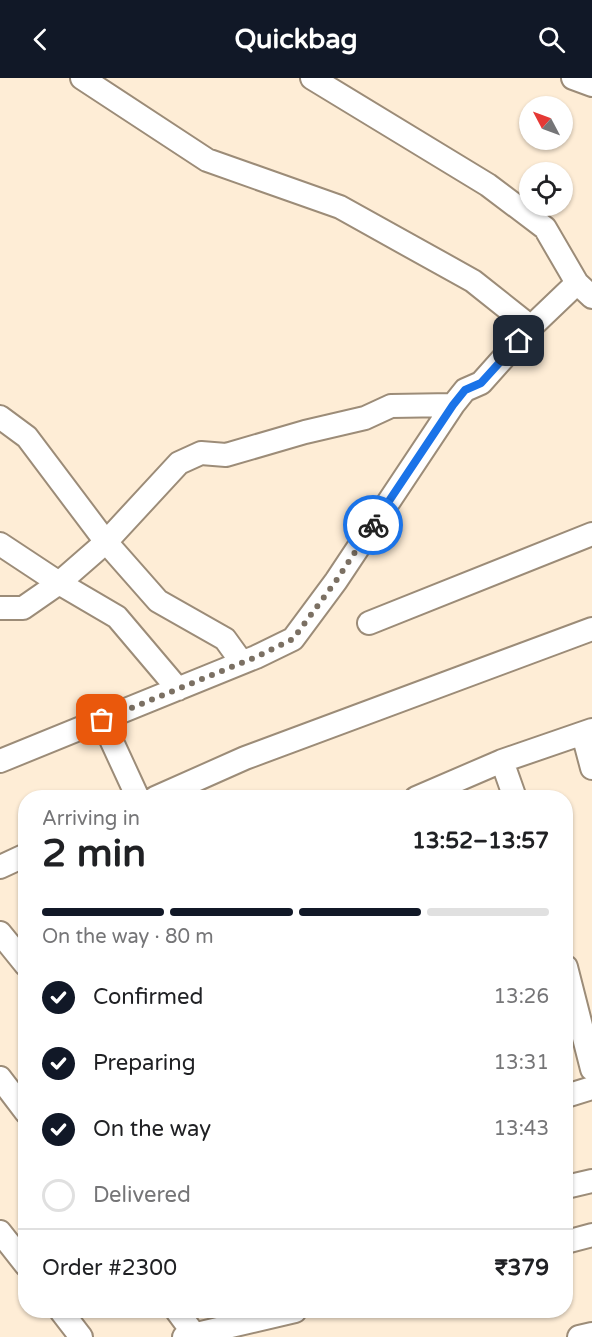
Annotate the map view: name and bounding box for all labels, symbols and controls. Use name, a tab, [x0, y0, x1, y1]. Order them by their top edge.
icon: back	[24, 23, 57, 56]
text: Quickbag	[234, 23, 358, 56]
icon: search	[535, 23, 568, 56]
north arrow	[519, 96, 573, 150]
map controls	[519, 96, 573, 216]
button: locate	[519, 162, 573, 216]
pin	[493, 315, 544, 366]
icon: home	[502, 324, 535, 357]
courier	[343, 495, 403, 555]
icon: bike	[357, 509, 390, 542]
pin	[76, 694, 127, 745]
icon: bag	[85, 703, 118, 736]
text: Arriving in	[42, 807, 140, 831]
text: 13:52–13:57	[412, 828, 549, 854]
text: 2 min	[42, 830, 146, 877]
text: On the way · 80 m	[42, 925, 214, 949]
icon: check	[42, 981, 75, 1014]
text: Confirmed	[93, 984, 203, 1010]
text: 13:26	[494, 985, 549, 1009]
icon: check	[42, 1047, 75, 1080]
text: Preparing	[93, 1050, 196, 1076]
text: 13:31	[494, 1051, 549, 1075]
icon: check	[42, 1113, 75, 1146]
text: On the way	[93, 1116, 211, 1142]
text: 13:43	[494, 1117, 549, 1141]
text: Delivered	[93, 1182, 191, 1208]
text: Order #2300	[42, 1255, 177, 1281]
text: ₹379	[495, 1255, 549, 1281]

